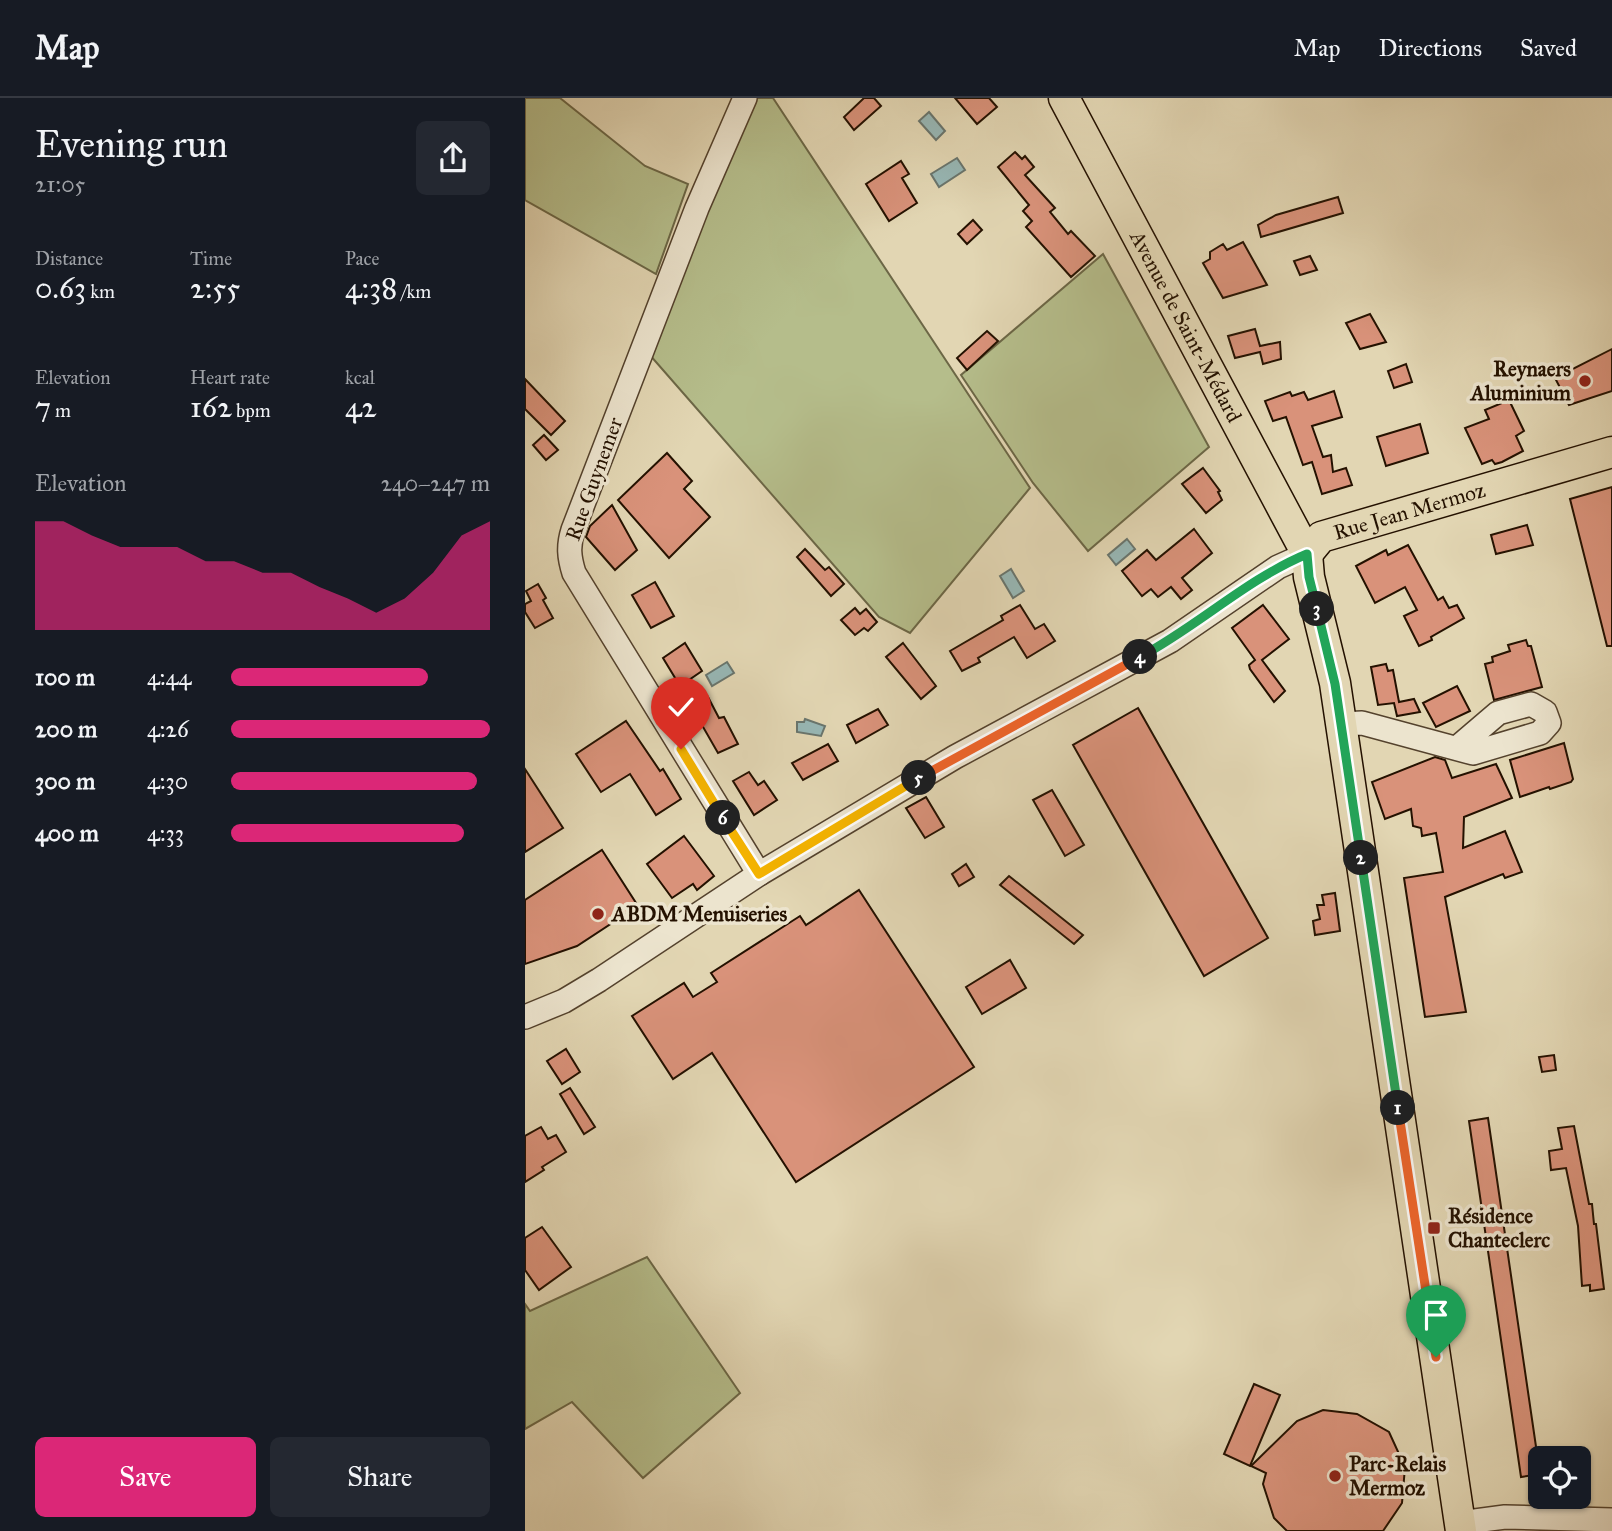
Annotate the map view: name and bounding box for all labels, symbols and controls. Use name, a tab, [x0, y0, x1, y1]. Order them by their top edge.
text: Map	[35, 28, 99, 68]
text: Map	[1294, 33, 1341, 63]
text: Directions	[1379, 33, 1482, 63]
text: Saved	[1520, 33, 1577, 63]
text: Evening run	[35, 121, 228, 167]
button: share	[416, 121, 490, 195]
text: 21:05	[35, 170, 85, 198]
street label: Avenue de Saint-Médard	[1124, 225, 1248, 427]
text: Distance	[35, 247, 103, 270]
text: Time	[190, 247, 232, 270]
text: Pace	[345, 247, 379, 270]
text: 0.63	[35, 270, 86, 306]
text: 2:55	[190, 270, 240, 306]
text: 4:38	[345, 270, 397, 306]
text: km	[86, 280, 115, 303]
text: /km	[397, 280, 431, 303]
place label: Reynaers Aluminium	[1469, 356, 1571, 406]
text: Elevation	[35, 366, 110, 389]
text: Heart rate	[190, 366, 270, 389]
text: kcal	[345, 366, 375, 389]
marker: Reynaers Aluminium	[1577, 373, 1593, 389]
text: 7	[35, 389, 51, 425]
text: 162	[190, 389, 232, 425]
text: 42	[345, 389, 377, 425]
text: m	[51, 399, 71, 422]
text: bpm	[232, 399, 271, 422]
street label: Rue Guynemer	[560, 414, 628, 544]
text: Elevation	[35, 469, 126, 497]
text: 240–247 m	[381, 469, 490, 497]
street label: Rue Jean Mermoz	[1330, 477, 1488, 546]
pin: 3	[1299, 592, 1335, 626]
text: 3	[1313, 597, 1320, 620]
pin: 4	[1123, 640, 1157, 674]
text: 4	[1134, 645, 1145, 668]
text: 100 m	[35, 663, 95, 691]
text: 4:44	[147, 663, 191, 691]
pin	[651, 677, 711, 749]
icon: check	[662, 688, 700, 726]
text: 200 m	[35, 715, 97, 743]
text: 4:26	[147, 715, 189, 743]
pin: 5	[901, 760, 937, 796]
text: 5	[914, 766, 923, 789]
text: 300 m	[35, 767, 95, 795]
text: 4:30	[147, 767, 188, 795]
pin: 6	[705, 800, 741, 836]
text: 6	[718, 806, 727, 829]
text: 400 m	[35, 819, 99, 847]
text: 4:33	[147, 819, 184, 847]
pin: 2	[1343, 840, 1379, 876]
text: 2	[1356, 846, 1365, 869]
place label: ABDM Menuiseries	[610, 901, 787, 927]
marker: ABDM Menuiseries	[590, 906, 606, 922]
pin: 1	[1381, 1090, 1415, 1126]
text: 1	[1394, 1096, 1401, 1119]
place label: Résidence Chanteclerc	[1448, 1203, 1550, 1253]
marker: Résidence Chanteclerc	[1426, 1220, 1442, 1236]
pin	[1406, 1285, 1466, 1357]
icon: arrive	[1417, 1296, 1455, 1334]
button: Save	[35, 1437, 256, 1517]
button: Share	[270, 1437, 490, 1517]
map controls	[1528, 1446, 1591, 1509]
button: locate	[1528, 1446, 1591, 1509]
place label: Parc-Relais Mermoz	[1349, 1451, 1446, 1501]
marker: Parc-Relais Mermoz	[1327, 1468, 1343, 1484]

